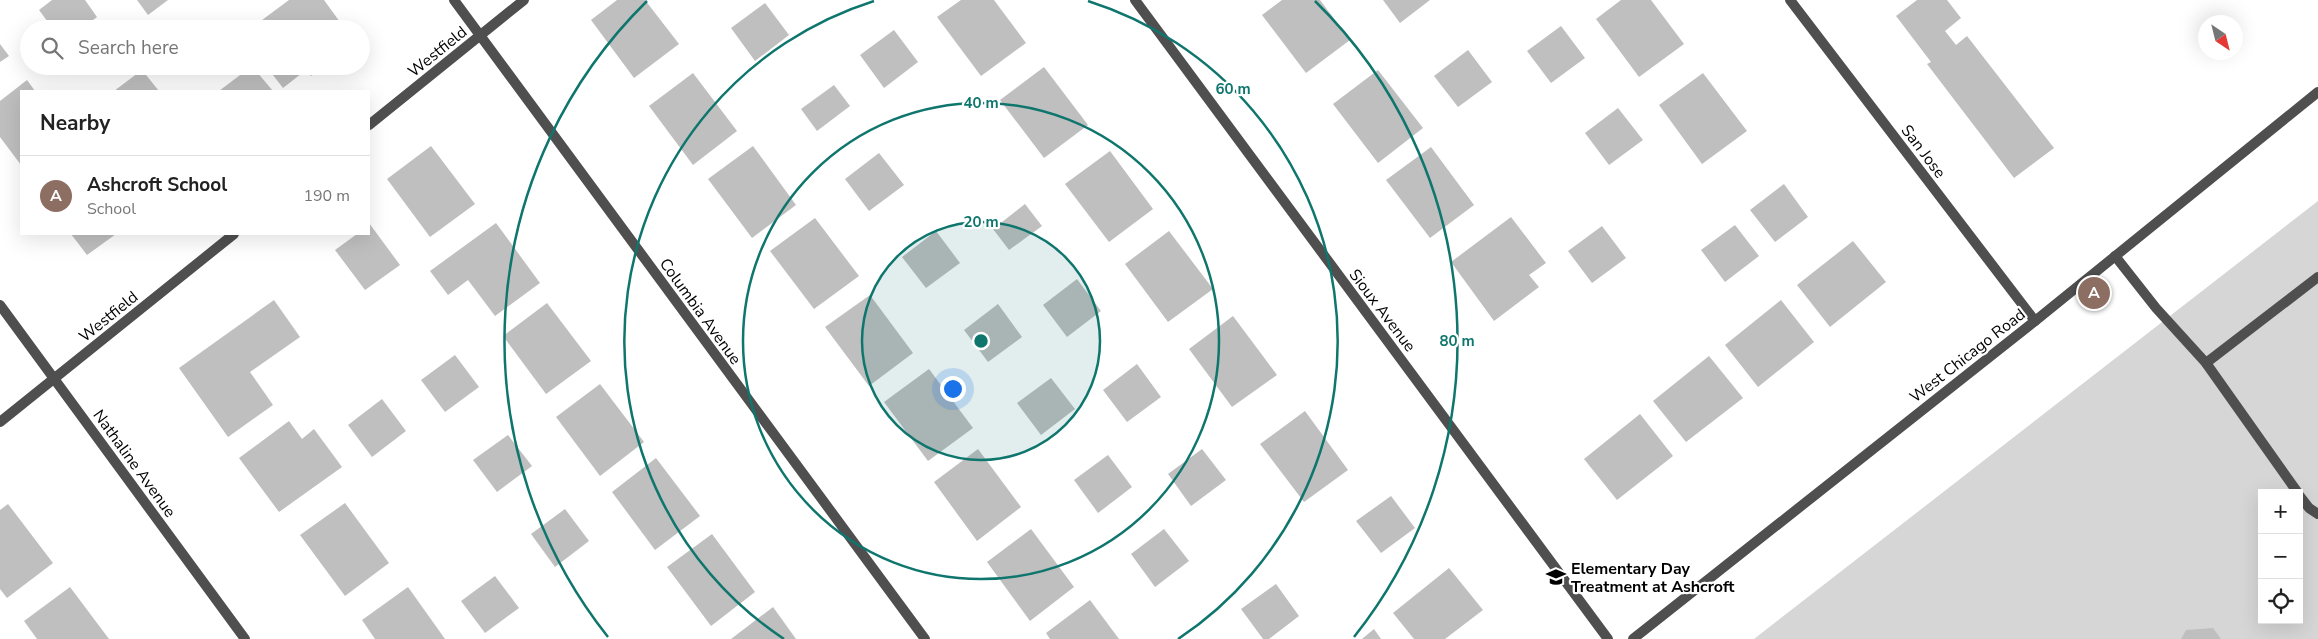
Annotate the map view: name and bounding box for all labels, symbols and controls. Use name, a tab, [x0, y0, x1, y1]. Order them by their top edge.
north arrow	[2198, 15, 2243, 60]
search box	[20, 20, 370, 75]
street label: Westfield	[404, 21, 472, 82]
icon: search	[38, 34, 66, 62]
text: Search here	[78, 35, 179, 61]
text: 60 m	[1215, 79, 1251, 99]
text: 40 m	[963, 93, 999, 113]
text: Nearby	[40, 109, 110, 137]
street label: San Jose	[1896, 120, 1951, 183]
text: Ashcroft School	[87, 172, 227, 198]
text: A	[50, 185, 62, 207]
text: 190 m	[303, 185, 350, 207]
text: School	[87, 198, 136, 220]
text: 20 m	[963, 212, 999, 232]
street label: Columbia Avenue	[654, 254, 746, 369]
street label: Sioux Avenue	[1344, 265, 1421, 357]
pin: A	[2078, 274, 2110, 312]
street label: Westfield	[75, 286, 143, 347]
street label: West Chicago Road	[1905, 304, 2030, 408]
text: 80 m	[1439, 331, 1475, 351]
centre of rings	[972, 332, 990, 350]
your location	[940, 376, 966, 402]
street label: Nathaline Avenue	[88, 405, 181, 522]
map controls	[2258, 489, 2303, 624]
button: +	[2258, 489, 2303, 534]
button: −	[2258, 534, 2303, 579]
place label: Elementary Day Treatment at Ashcroft	[1571, 558, 1735, 598]
school or university icon: Elementary Day Treatment at Ashcroft	[1545, 566, 1567, 588]
button: locate	[2258, 579, 2303, 624]

